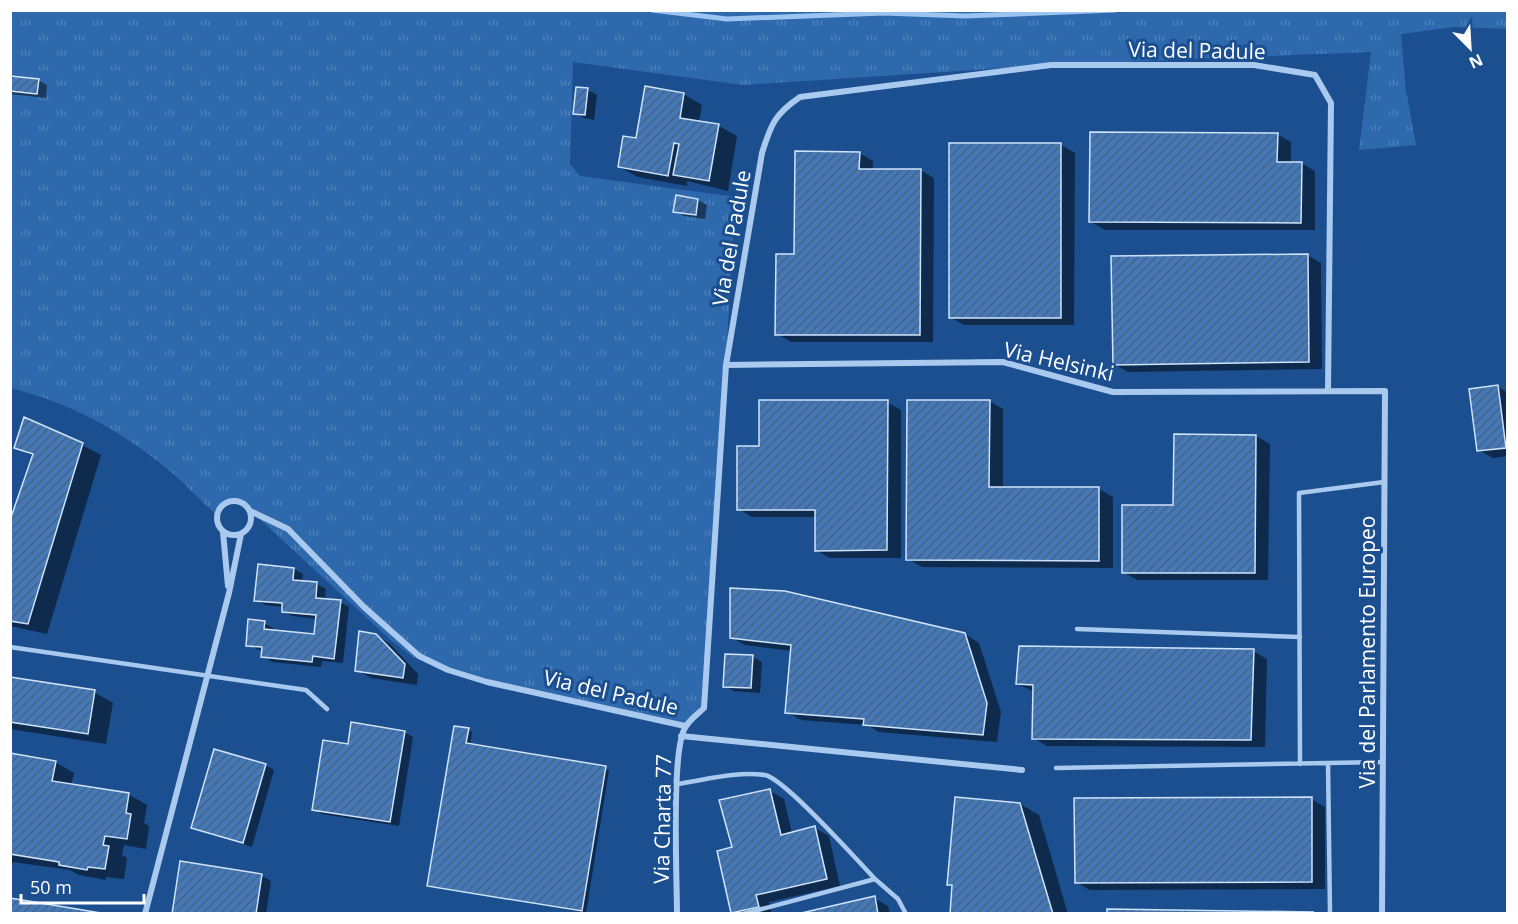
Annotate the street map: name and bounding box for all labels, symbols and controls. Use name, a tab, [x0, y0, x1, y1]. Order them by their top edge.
north arrow	[1440, 18, 1500, 78]
street label: Via del Padule	[1128, 35, 1266, 65]
text: N	[1466, 49, 1487, 74]
street label: Via del Padule	[705, 168, 757, 308]
street label: Via Helsinki	[1001, 335, 1117, 387]
street label: Via del Parlamento Europeo	[1353, 516, 1381, 788]
street label: Via del Padule	[541, 663, 681, 721]
street label: Via Charta 77	[647, 754, 677, 884]
scale bar	[21, 867, 144, 905]
text: 50 m	[30, 875, 72, 899]

